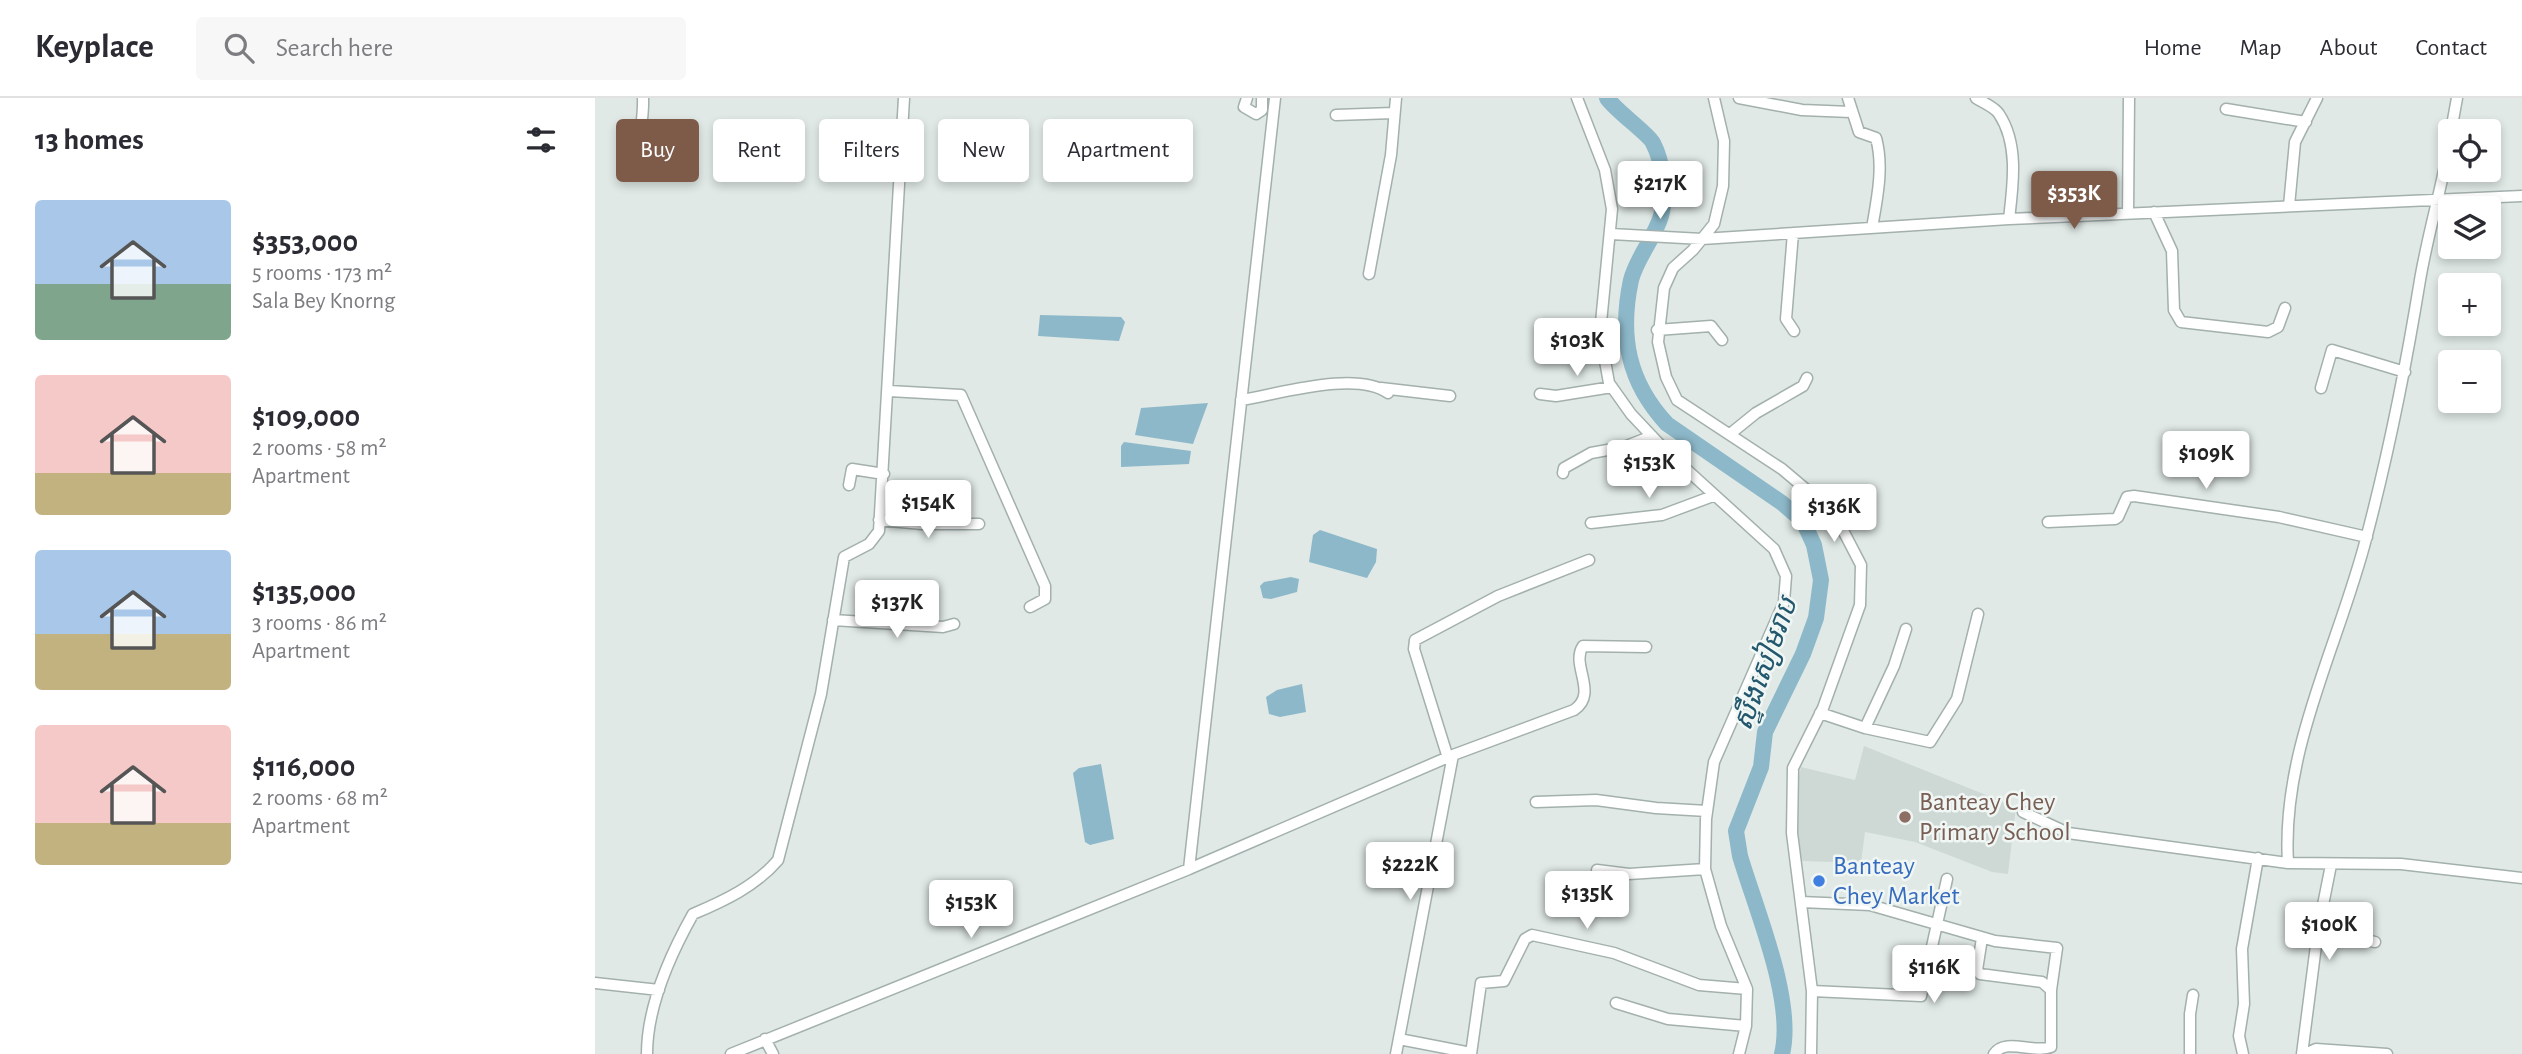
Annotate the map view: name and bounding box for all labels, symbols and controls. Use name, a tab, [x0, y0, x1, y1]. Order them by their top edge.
search box	[196, 17, 686, 80]
icon: search	[220, 29, 258, 67]
text: Keyplace	[35, 31, 154, 64]
text: Search here	[276, 35, 393, 61]
text: Home	[2144, 36, 2202, 60]
text: Map	[2240, 36, 2282, 60]
text: About	[2320, 36, 2377, 60]
text: Contact	[2415, 36, 2487, 60]
chip: Buy	[616, 119, 699, 182]
chip: Rent	[713, 119, 805, 182]
chip: Filters	[819, 119, 924, 182]
chip: New	[938, 119, 1029, 182]
chip: Apartment	[1043, 119, 1193, 182]
map controls	[2438, 119, 2501, 413]
button: locate	[2438, 119, 2501, 182]
icon: filters	[522, 121, 560, 159]
text: 13 homes	[35, 125, 144, 155]
pin: $217K	[1611, 162, 1709, 221]
text: $217K	[1634, 172, 1686, 195]
pin: $353K	[2025, 172, 2123, 231]
text: $353K	[2047, 182, 2101, 205]
button: layers	[2438, 196, 2501, 259]
text: $353,000	[252, 227, 358, 257]
icon: home	[91, 228, 175, 312]
text: 5 rooms · 173 m²	[252, 262, 392, 285]
button: +	[2438, 273, 2501, 336]
text: Sala Bey Knorng	[252, 290, 395, 313]
pin: $103K	[1528, 318, 1626, 378]
text: $103K	[1550, 329, 1604, 352]
button: −	[2438, 350, 2501, 413]
text: $109,000	[252, 402, 360, 432]
icon: home	[91, 403, 175, 487]
pin: $109K	[2157, 432, 2255, 491]
text: 2 rooms · 58 m²	[252, 437, 387, 460]
pin: $153K	[1600, 440, 1698, 500]
text: $109K	[2178, 442, 2234, 465]
text: $153K	[1623, 451, 1675, 474]
text: Apartment	[252, 465, 350, 488]
pin: $154K	[879, 480, 977, 540]
pin: $136K	[1785, 484, 1883, 544]
text: $154K	[901, 491, 955, 514]
text: $136K	[1807, 495, 1861, 518]
text: $135,000	[252, 577, 356, 607]
icon: home	[91, 578, 175, 662]
pin: $137K	[848, 580, 946, 640]
water label: ស្ទឹងសៀមរាប	[1723, 590, 1805, 735]
text: $137K	[871, 591, 923, 614]
text: 3 rooms · 86 m²	[252, 612, 387, 635]
text: Apartment	[252, 640, 350, 663]
text: $116,000	[252, 752, 355, 782]
icon: home	[91, 753, 175, 837]
text: 2 rooms · 68 m²	[252, 787, 388, 810]
place label: Banteay Chey Primary School	[1919, 789, 2071, 845]
marker: Banteay Chey Primary School	[1897, 809, 1913, 825]
text: Apartment	[252, 815, 350, 838]
pin: $222K	[1361, 842, 1459, 902]
text: $222K	[1382, 853, 1438, 876]
place label: Banteay Chey Market	[1833, 853, 1960, 909]
pin: $135K	[1538, 872, 1636, 931]
marker: Banteay Chey Market	[1811, 873, 1827, 889]
pin: $153K	[922, 880, 1020, 940]
text: $135K	[1561, 882, 1613, 905]
text: $153K	[945, 891, 997, 914]
pin: $100K	[2280, 902, 2378, 962]
text: $100K	[2301, 913, 2357, 936]
pin: $116K	[1885, 946, 1983, 1005]
text: $116K	[1908, 956, 1960, 979]

